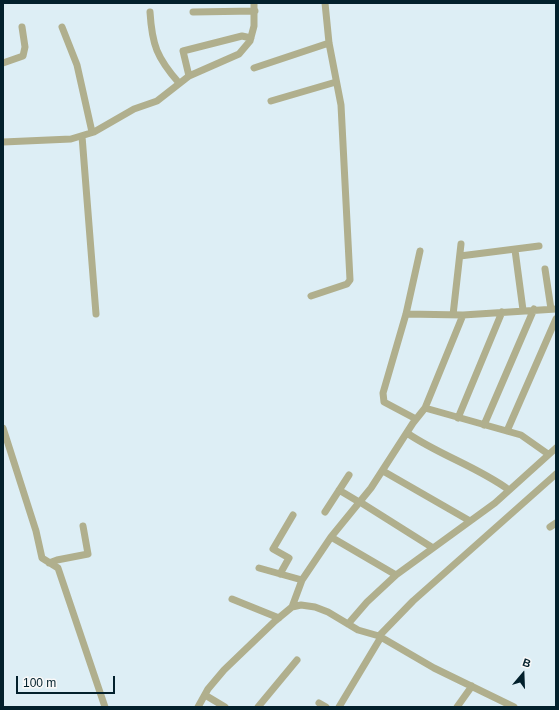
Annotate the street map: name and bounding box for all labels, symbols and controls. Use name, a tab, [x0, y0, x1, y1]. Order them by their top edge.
north arrow	[503, 654, 543, 694]
text: B	[521, 656, 533, 670]
scale bar	[18, 668, 117, 694]
text: 100 m	[23, 676, 56, 690]

